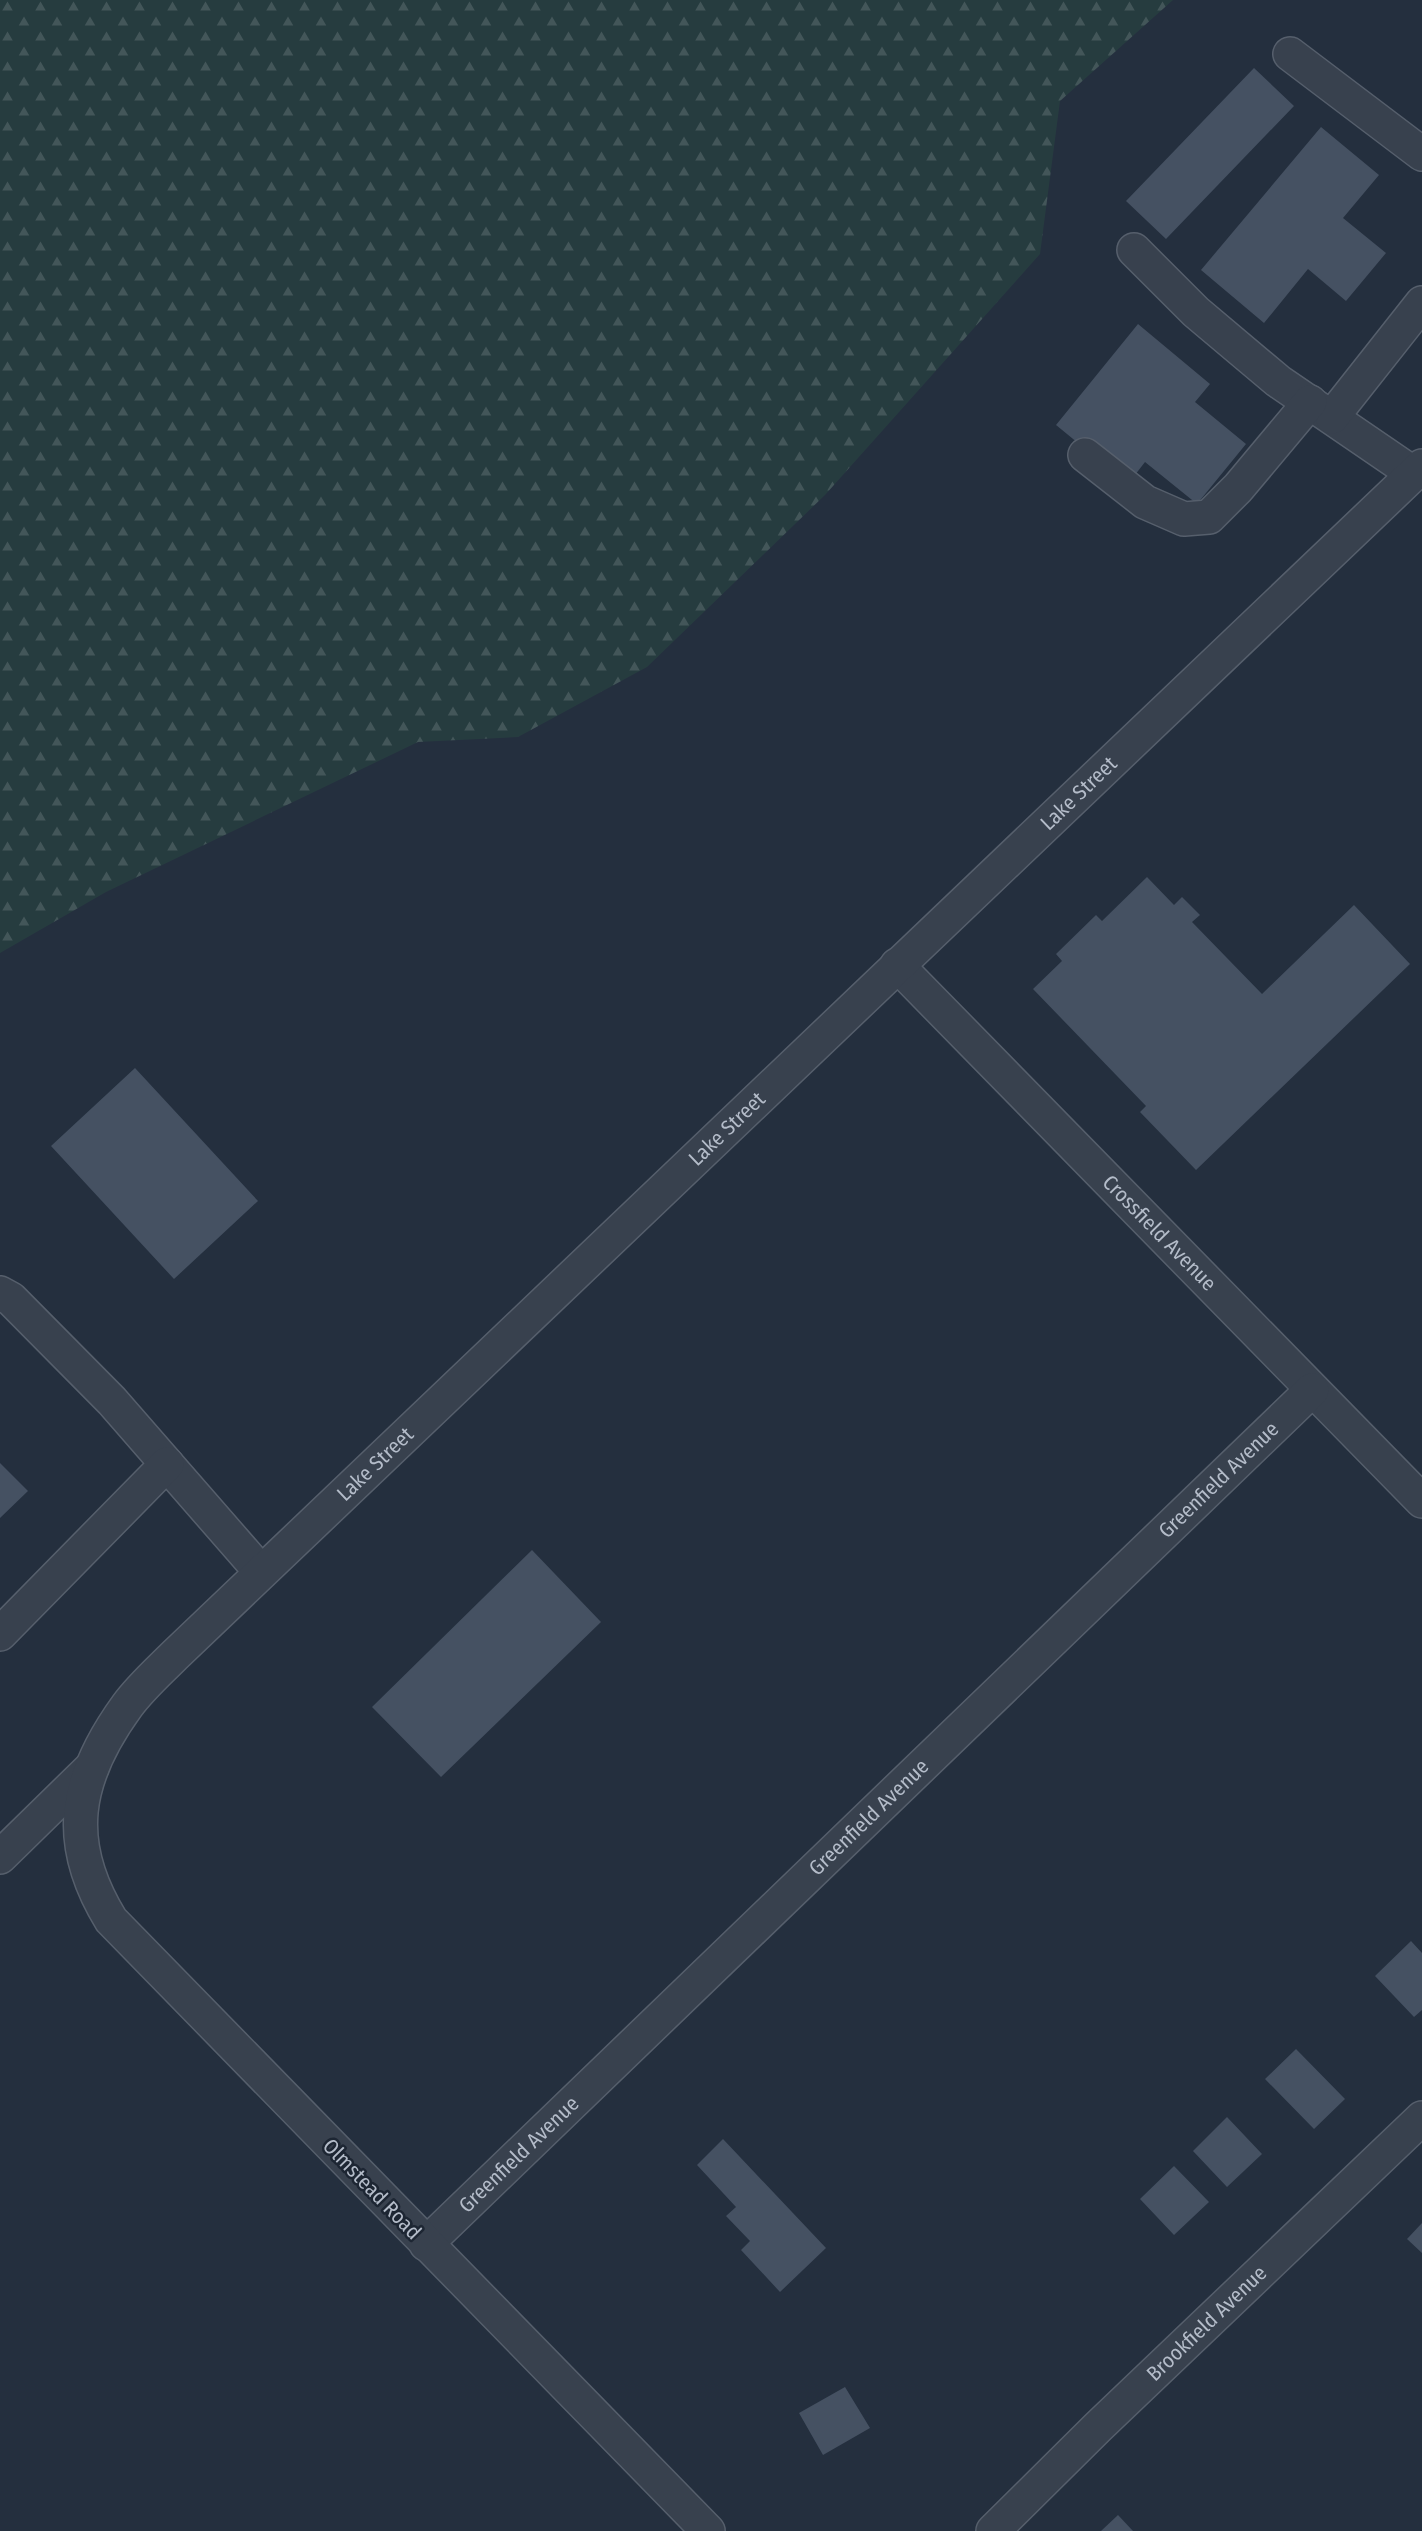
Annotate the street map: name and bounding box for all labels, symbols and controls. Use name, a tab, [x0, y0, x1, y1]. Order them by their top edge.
street label: Lake Street	[1035, 751, 1123, 836]
street label: Lake Street	[683, 1086, 771, 1171]
street label: Crossfield Avenue	[1097, 1169, 1222, 1296]
street label: Greenfield Avenue	[1153, 1416, 1284, 1544]
street label: Lake Street	[332, 1421, 419, 1507]
street label: Greenfield Avenue	[803, 1753, 934, 1881]
street label: Greenfield Avenue	[453, 2091, 584, 2218]
street label: Olmstead Road	[317, 2133, 427, 2245]
street label: Brookfield Avenue	[1141, 2260, 1272, 2387]

